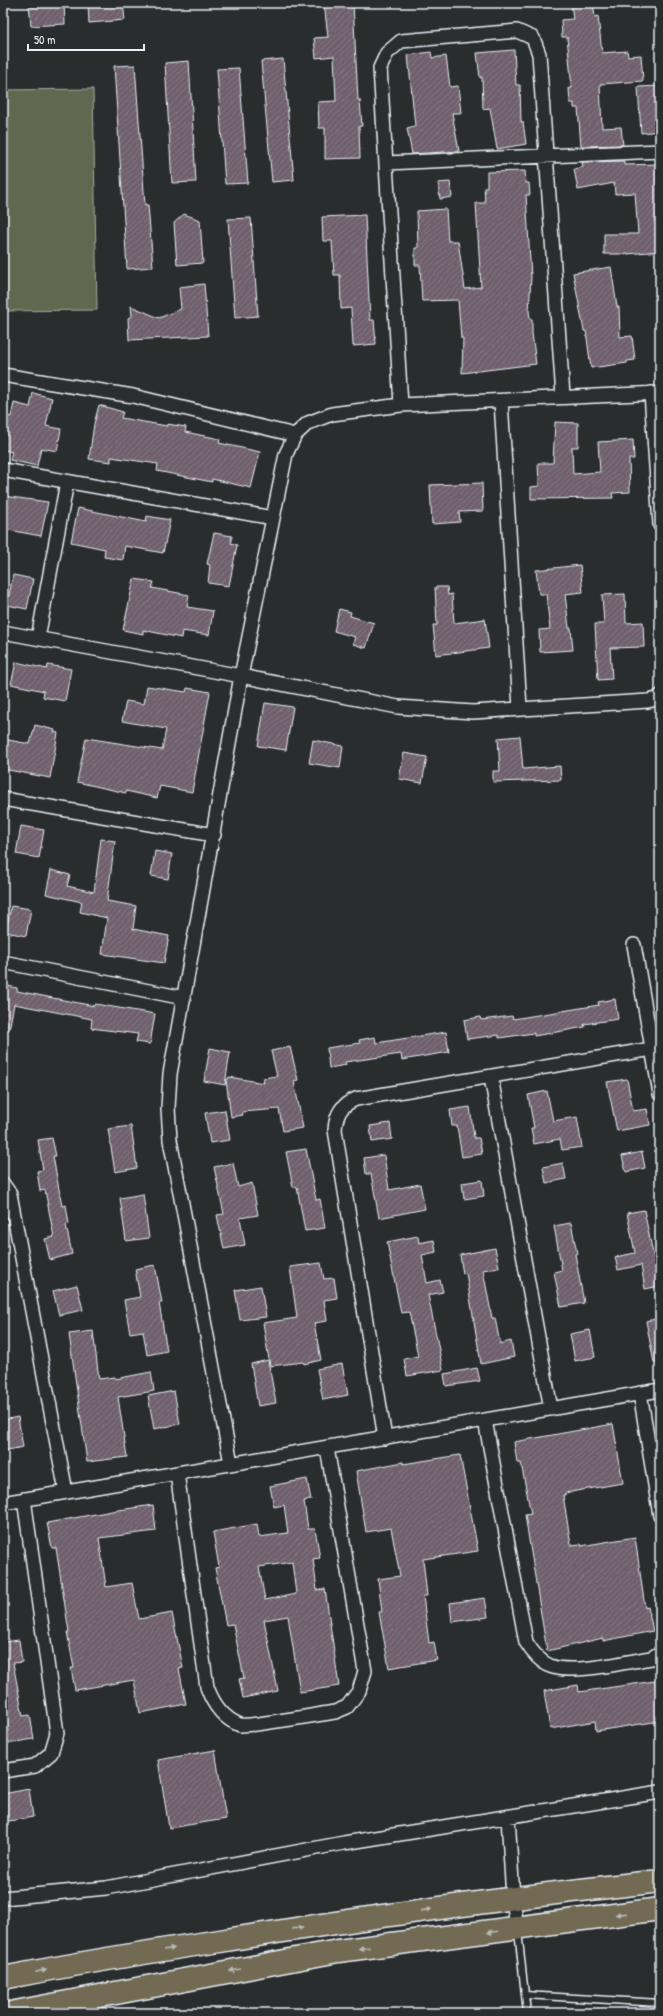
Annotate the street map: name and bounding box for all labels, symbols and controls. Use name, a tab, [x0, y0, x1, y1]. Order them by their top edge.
scale bar	[28, 26, 144, 52]
text: 50 m	[34, 31, 55, 48]
one-way arrow	[420, 1907, 432, 1913]
one-way arrow	[615, 1911, 627, 1917]
one-way arrow	[292, 1925, 304, 1931]
one-way arrow	[487, 1929, 499, 1936]
one-way arrow	[358, 1945, 370, 1951]
one-way arrow	[163, 1946, 175, 1952]
one-way arrow	[35, 1967, 47, 1973]
one-way arrow	[229, 1967, 242, 1973]

